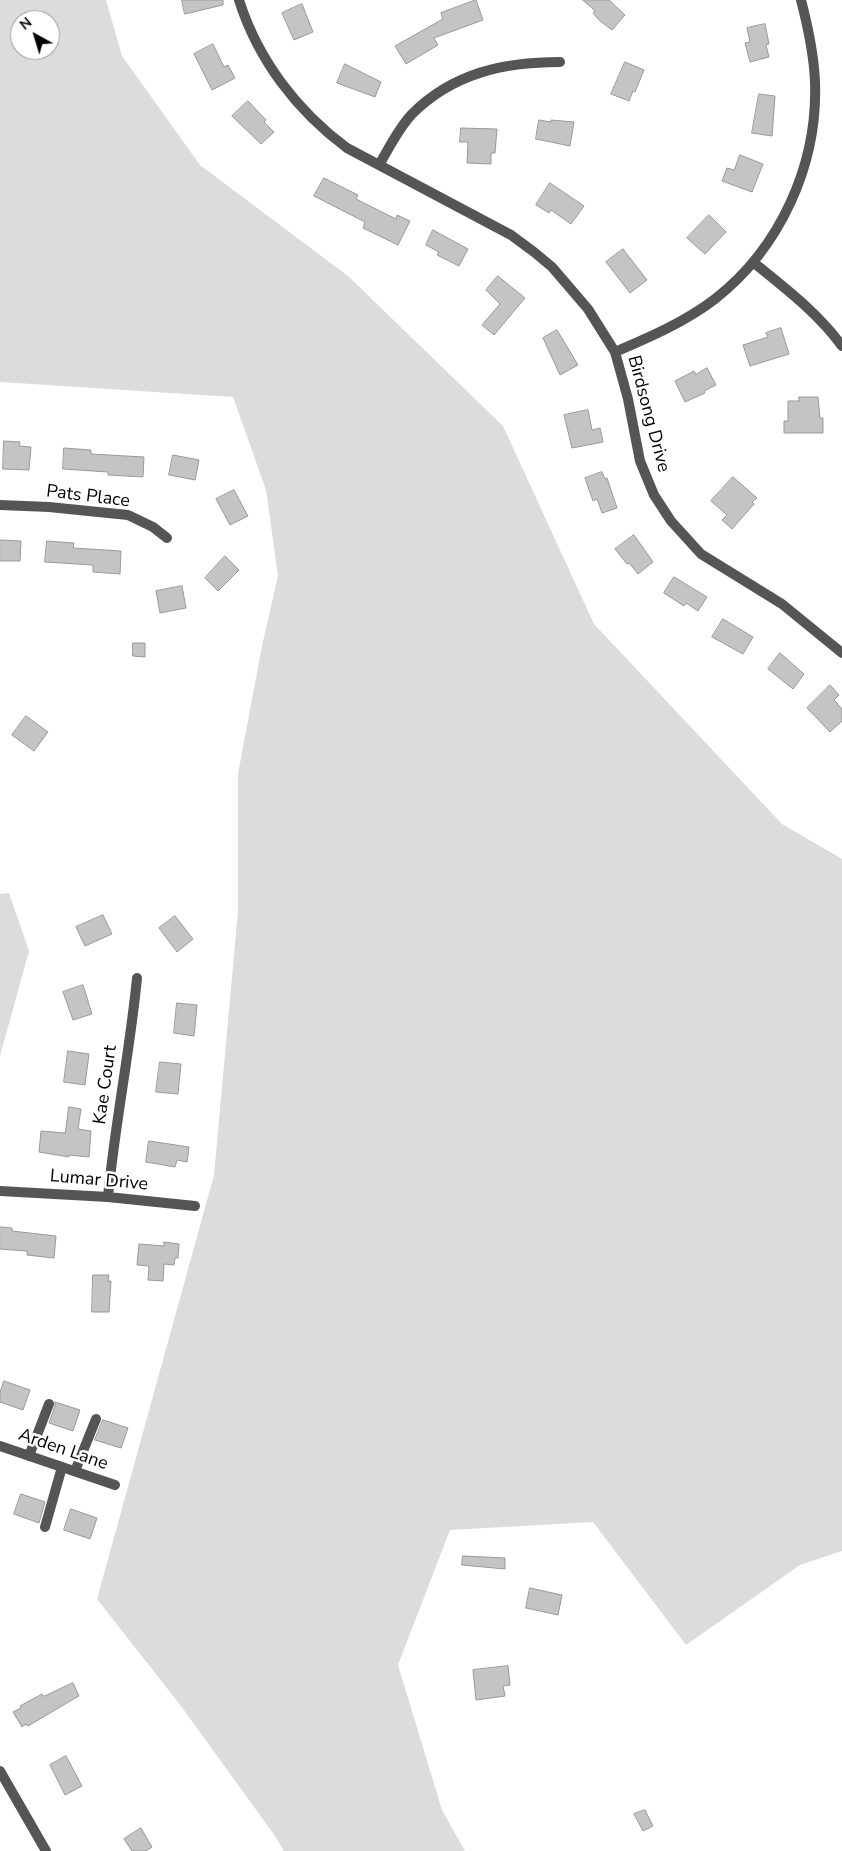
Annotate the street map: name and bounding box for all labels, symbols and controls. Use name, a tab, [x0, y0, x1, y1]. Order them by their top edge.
north arrow	[10, 10, 60, 60]
text: N	[16, 13, 36, 34]
street label: Birdsong Drive	[622, 353, 674, 475]
street label: Pats Place	[45, 481, 131, 513]
street label: Kae Court	[90, 1044, 122, 1126]
street label: Lumar Drive	[49, 1166, 149, 1196]
street label: Arden Lane	[15, 1425, 111, 1475]

